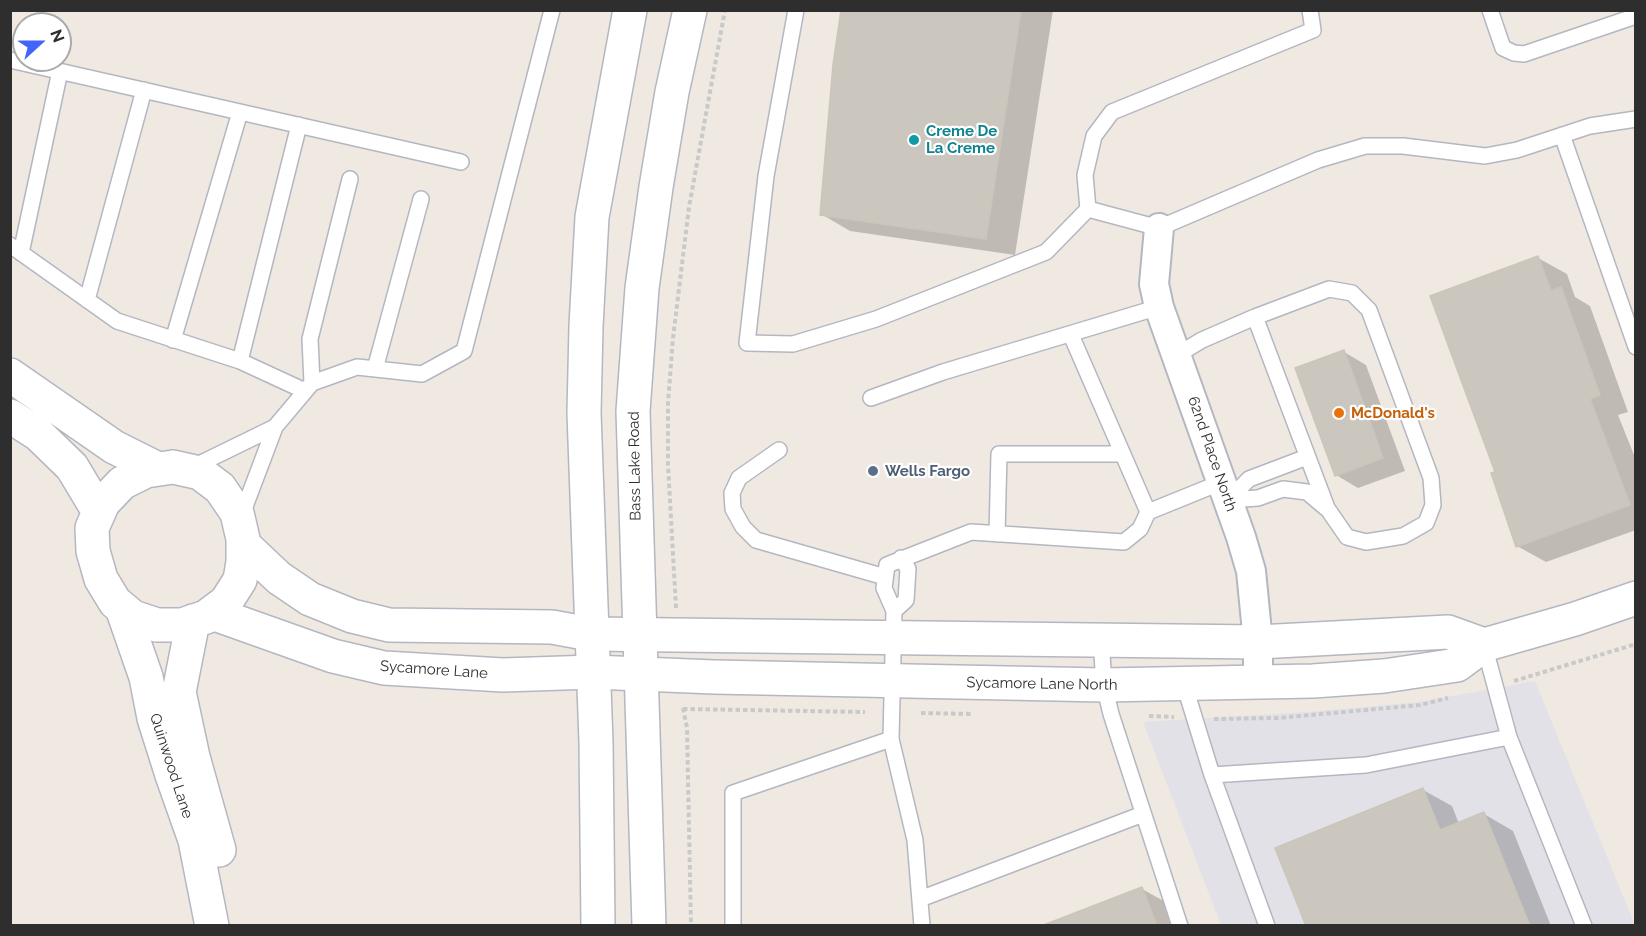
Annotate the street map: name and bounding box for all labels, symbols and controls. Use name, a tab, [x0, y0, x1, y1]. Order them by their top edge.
north arrow	[12, 12, 72, 72]
text: N	[46, 27, 68, 45]
place label: Creme De La Creme	[926, 122, 997, 157]
marker: Creme De La Creme	[907, 133, 921, 147]
street label: 62nd Place North	[1184, 394, 1240, 514]
place label: McDonald's	[1351, 404, 1435, 422]
marker: McDonald's	[1332, 406, 1346, 420]
street label: Bass Lake Road	[625, 411, 645, 521]
place label: Wells Fargo	[885, 462, 970, 480]
marker: Wells Fargo	[866, 464, 880, 478]
street label: Sycamore Lane	[380, 657, 488, 683]
street label: Sycamore Lane North	[966, 674, 1118, 694]
street label: Quinwood Lane	[146, 711, 196, 821]

